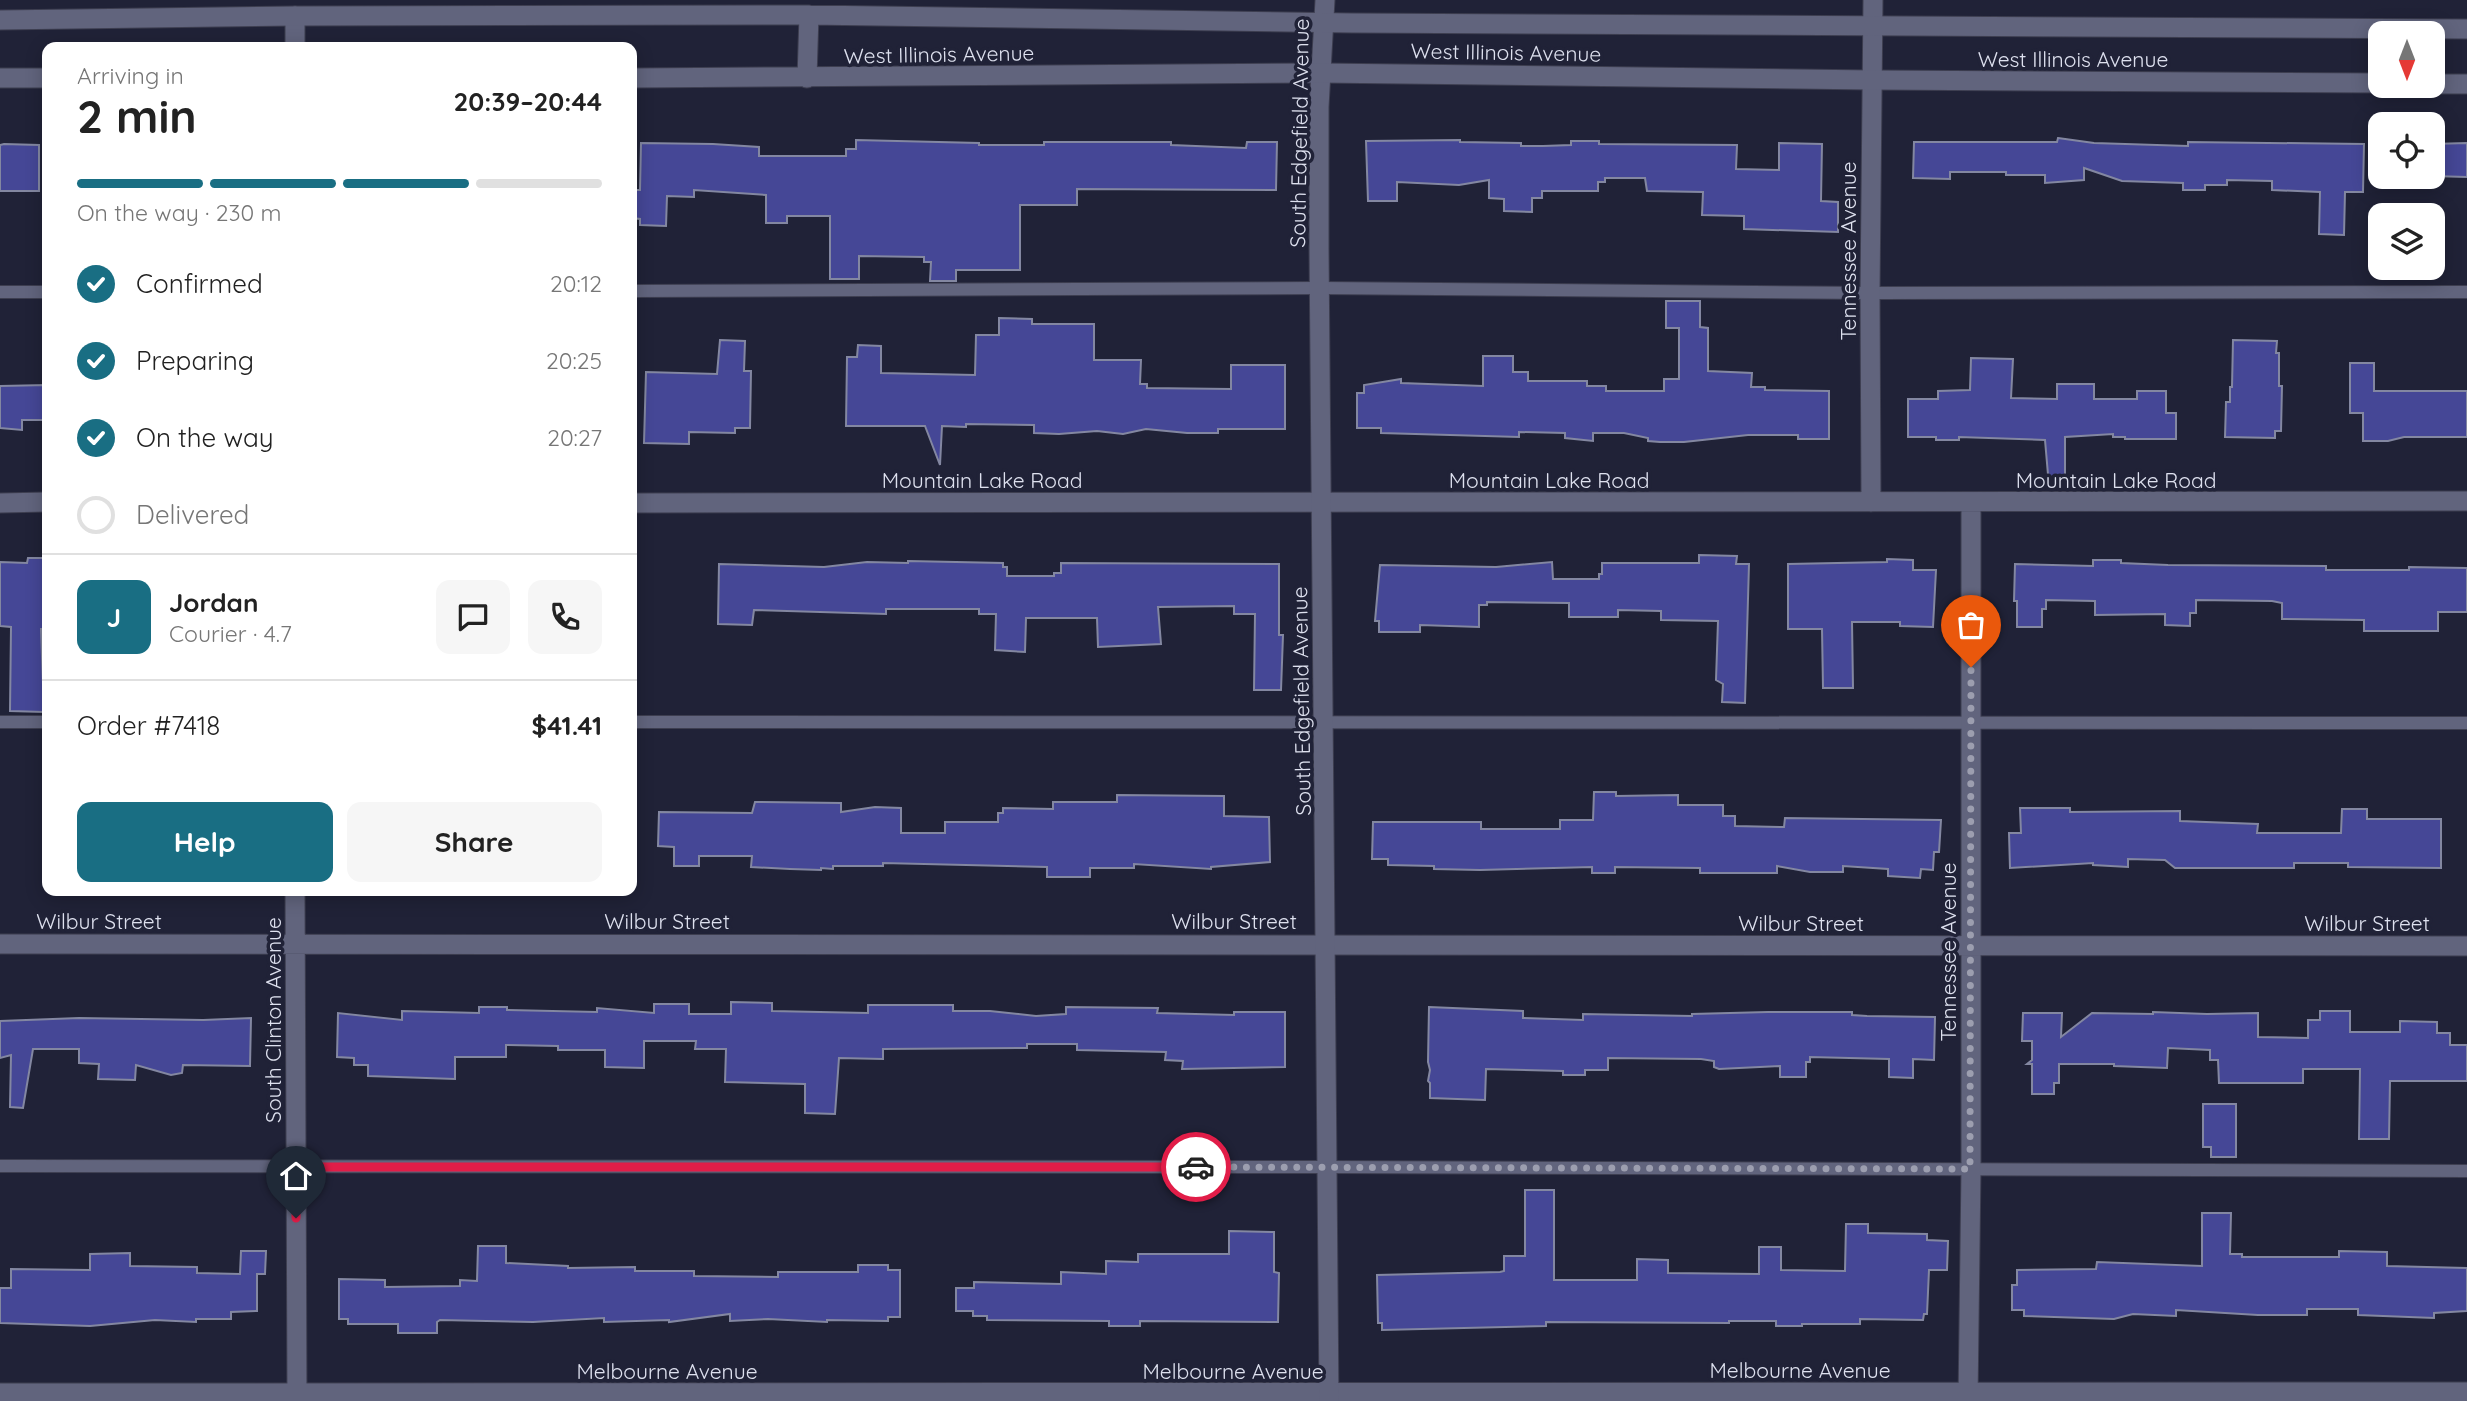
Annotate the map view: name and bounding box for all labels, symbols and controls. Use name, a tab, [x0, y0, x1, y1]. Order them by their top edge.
street label: South Edgefield Avenue	[1284, 18, 1314, 248]
north arrow	[2368, 21, 2445, 98]
map controls	[2368, 21, 2445, 280]
street label: West Illinois Avenue	[1410, 37, 1602, 67]
street label: West Illinois Avenue	[843, 39, 1035, 69]
street label: West Illinois Avenue	[1978, 46, 2168, 72]
text: Arriving in	[77, 61, 184, 90]
text: 20:39–20:44	[454, 85, 602, 118]
text: 2 min	[77, 87, 197, 145]
button: locate	[2368, 112, 2445, 189]
street label: Tennessee Avenue	[1835, 161, 1861, 341]
text: On the way · 230 m	[77, 198, 282, 227]
button: layers	[2368, 203, 2445, 280]
icon: check	[77, 265, 115, 303]
text: Confirmed	[136, 267, 263, 300]
text: 20:12	[550, 269, 602, 298]
icon: check	[77, 342, 115, 380]
text: Preparing	[136, 344, 254, 377]
text: 20:25	[546, 346, 602, 375]
icon: check	[77, 419, 115, 457]
text: On the way	[136, 421, 274, 454]
text: 20:27	[547, 423, 602, 452]
street label: Mountain Lake Road	[882, 467, 1082, 493]
street label: Mountain Lake Road	[1449, 467, 1649, 493]
street label: Mountain Lake Road	[2016, 467, 2216, 493]
text: Delivered	[136, 498, 249, 531]
button: chat	[436, 580, 510, 654]
button: phone	[528, 580, 602, 654]
text: Jordan	[169, 586, 258, 619]
street label: South Edgefield Avenue	[1286, 586, 1316, 816]
pin	[1941, 595, 2001, 667]
text: J	[107, 601, 121, 634]
icon: bag	[1952, 606, 1990, 644]
text: Courier · 4.7	[169, 619, 292, 648]
text: Order #7418	[77, 709, 220, 742]
text: $41.41	[532, 709, 602, 742]
button: Help	[77, 802, 333, 882]
button: Share	[347, 802, 602, 882]
street label: Tennessee Avenue	[1935, 862, 1961, 1042]
street label: Wilbur Street	[36, 908, 162, 934]
street label: Wilbur Street	[604, 908, 730, 934]
street label: Wilbur Street	[1171, 908, 1297, 934]
street label: Wilbur Street	[1738, 910, 1864, 936]
street label: Wilbur Street	[2304, 910, 2430, 936]
street label: South Clinton Avenue	[260, 917, 286, 1123]
courier	[1161, 1132, 1231, 1202]
pin	[266, 1146, 326, 1218]
icon: car	[1177, 1148, 1215, 1186]
icon: home	[277, 1157, 315, 1195]
street label: Melbourne Avenue	[1709, 1357, 1891, 1383]
street label: Melbourne Avenue	[576, 1358, 758, 1384]
street label: Melbourne Avenue	[1142, 1358, 1324, 1384]

